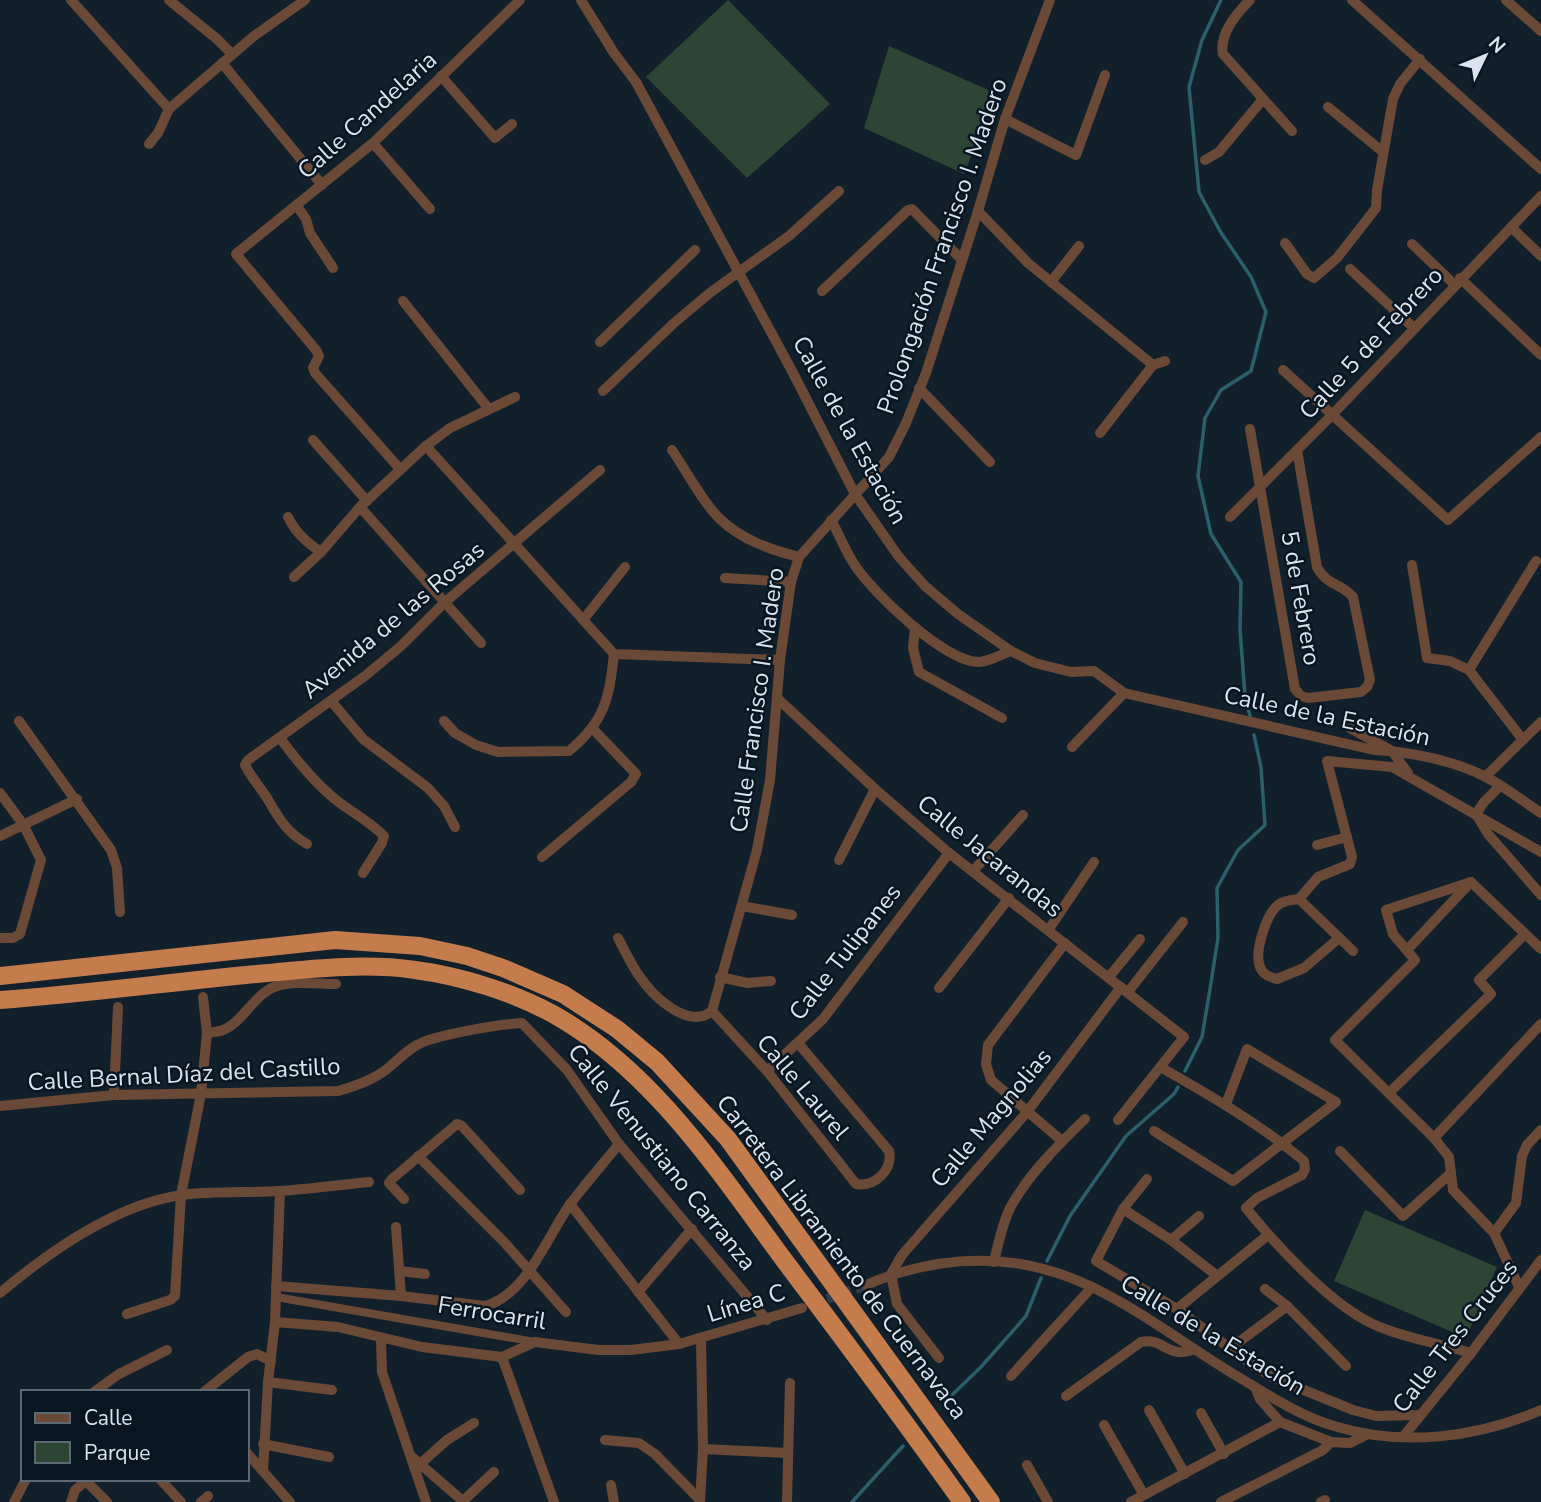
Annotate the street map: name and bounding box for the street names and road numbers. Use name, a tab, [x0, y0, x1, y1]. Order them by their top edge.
street label: Calle Candelaria	[290, 44, 444, 186]
street label: Prolongación Francisco I. Madero	[869, 74, 1015, 418]
street label: Calle 5 de Febrero	[1292, 260, 1450, 426]
street label: Calle de la Estación	[785, 330, 915, 530]
street label: 5 de Febrero	[1273, 528, 1329, 668]
street label: Avenida de las Rosas	[295, 534, 491, 706]
street label: Calle Francisco I. Madero	[723, 565, 791, 835]
street label: Calle de la Estación	[1221, 678, 1433, 754]
street label: Calle Jacarandas	[910, 787, 1070, 925]
street label: Calle Tulipanes	[782, 877, 908, 1027]
street label: Calle Laurel	[749, 1027, 857, 1147]
street label: Calle Venustiano Carranza	[560, 1037, 764, 1277]
street label: Calle Magnolias	[923, 1042, 1059, 1194]
street label: Calle Bernal Díaz del Castillo	[27, 1050, 341, 1098]
street label: Carretera Libramiento de Cuernavaca	[709, 1088, 975, 1426]
street label: Calle Tres Cruces	[1385, 1253, 1525, 1419]
street label: Calle de la Estación	[1115, 1267, 1311, 1403]
street label: Línea C	[703, 1276, 789, 1330]
street label: Ferrocarril	[435, 1289, 549, 1337]

